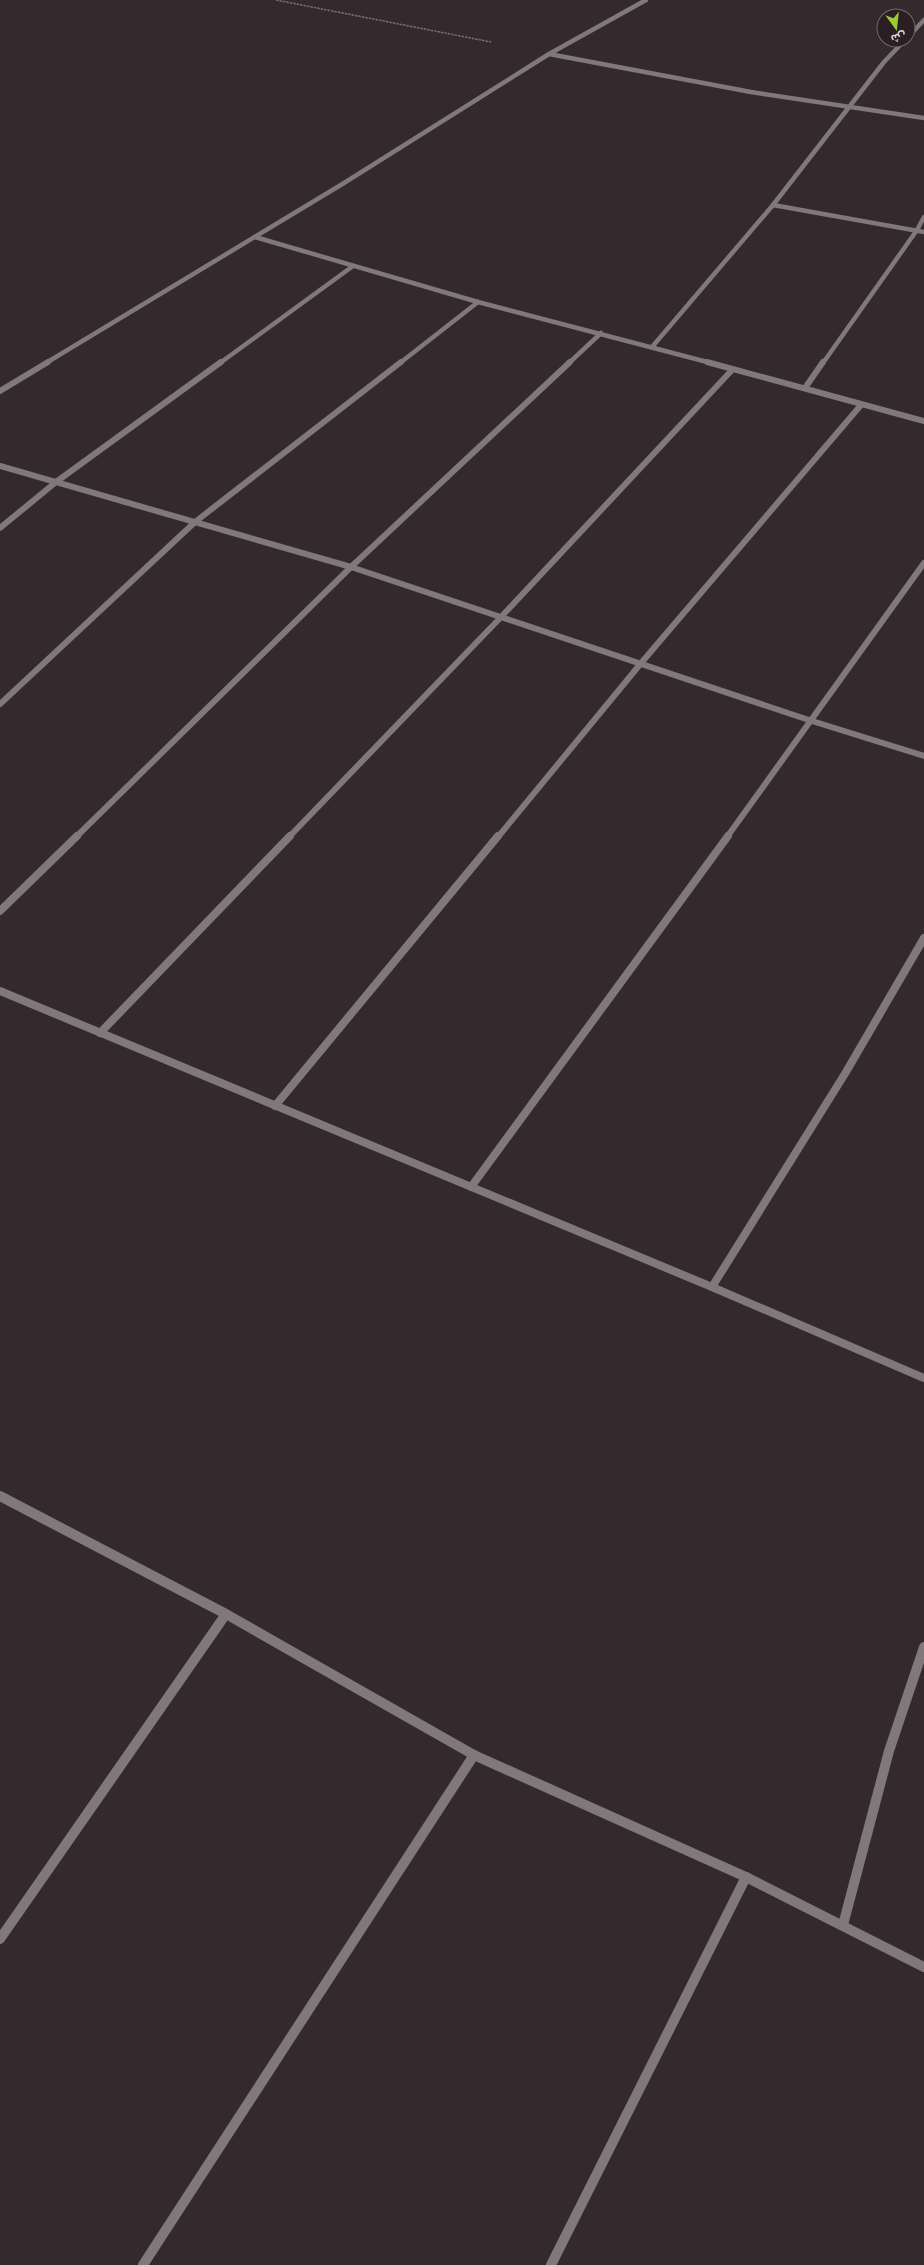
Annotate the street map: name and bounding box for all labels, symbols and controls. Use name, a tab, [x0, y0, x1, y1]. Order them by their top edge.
north arrow	[876, 8, 916, 48]
text: ش	[889, 29, 908, 46]

